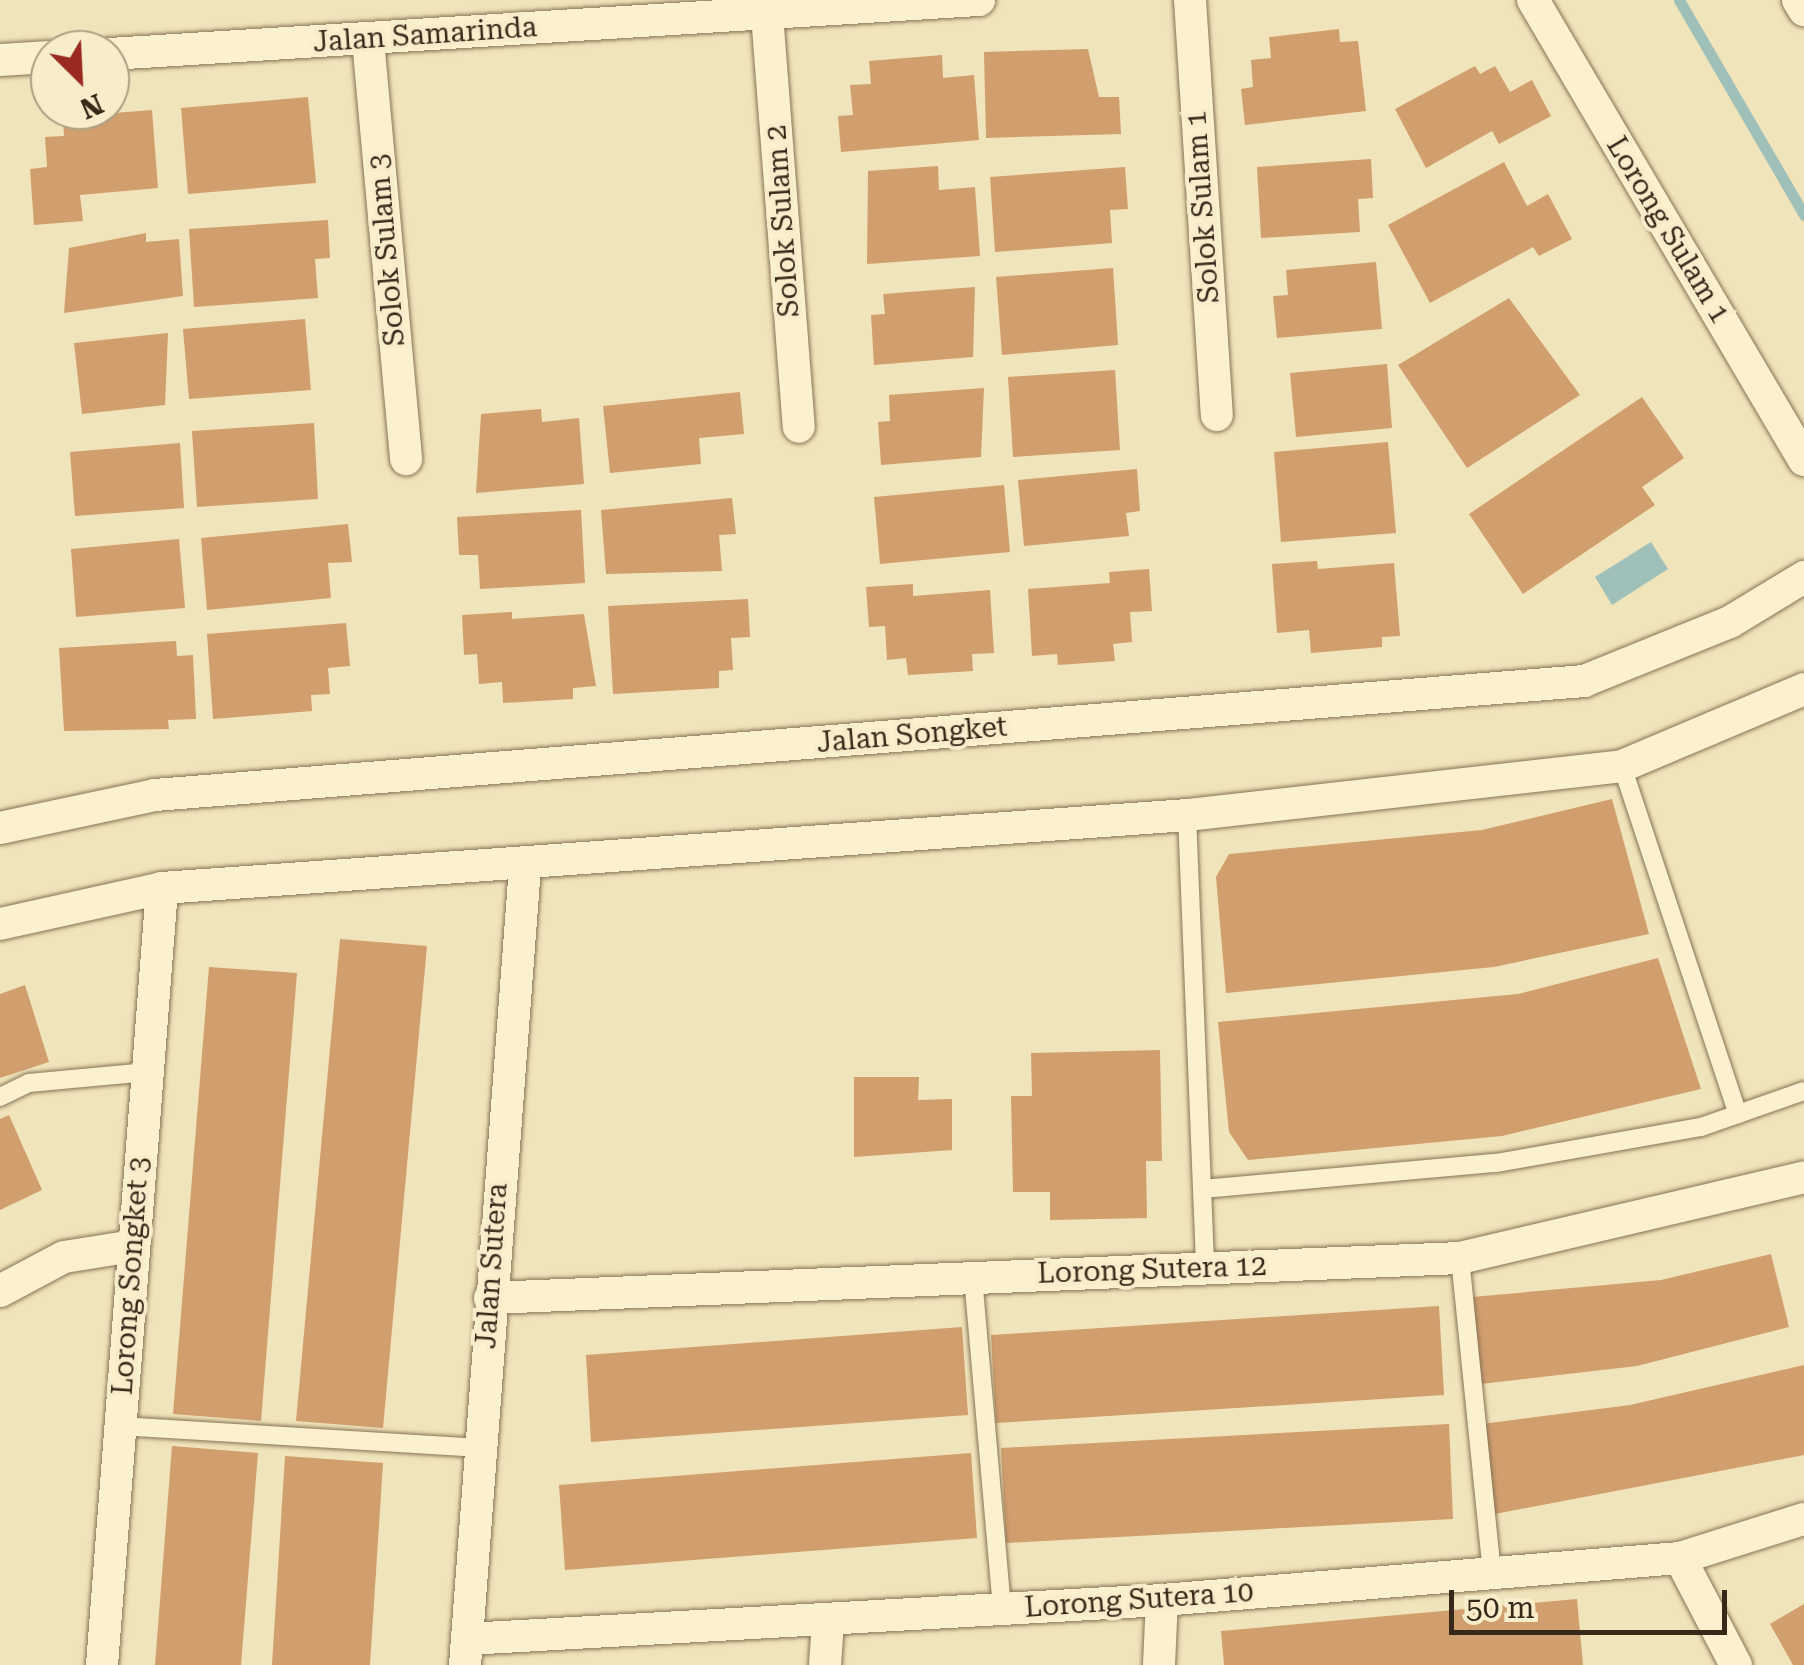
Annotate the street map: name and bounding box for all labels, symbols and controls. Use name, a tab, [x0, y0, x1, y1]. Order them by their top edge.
street label: Jalan Samarinda	[312, 10, 538, 60]
north arrow	[30, 30, 130, 130]
text: N	[75, 87, 108, 125]
street label: Solok Sulam 1	[1180, 110, 1226, 304]
street label: Solok Sulam 2	[760, 124, 806, 318]
street label: Lorong Sulam 1	[1599, 131, 1737, 329]
street label: Solok Sulam 3	[362, 153, 412, 347]
street label: Jalan Songket	[815, 710, 1009, 760]
street label: Lorong Songket 3	[106, 1156, 156, 1396]
street label: Jalan Sutera	[469, 1182, 515, 1350]
street label: Lorong Sutera 12	[1037, 1249, 1267, 1291]
scale bar	[1454, 1570, 1732, 1632]
street label: Lorong Sutera 10	[1023, 1575, 1255, 1625]
text: 50 m	[1466, 1590, 1535, 1625]

